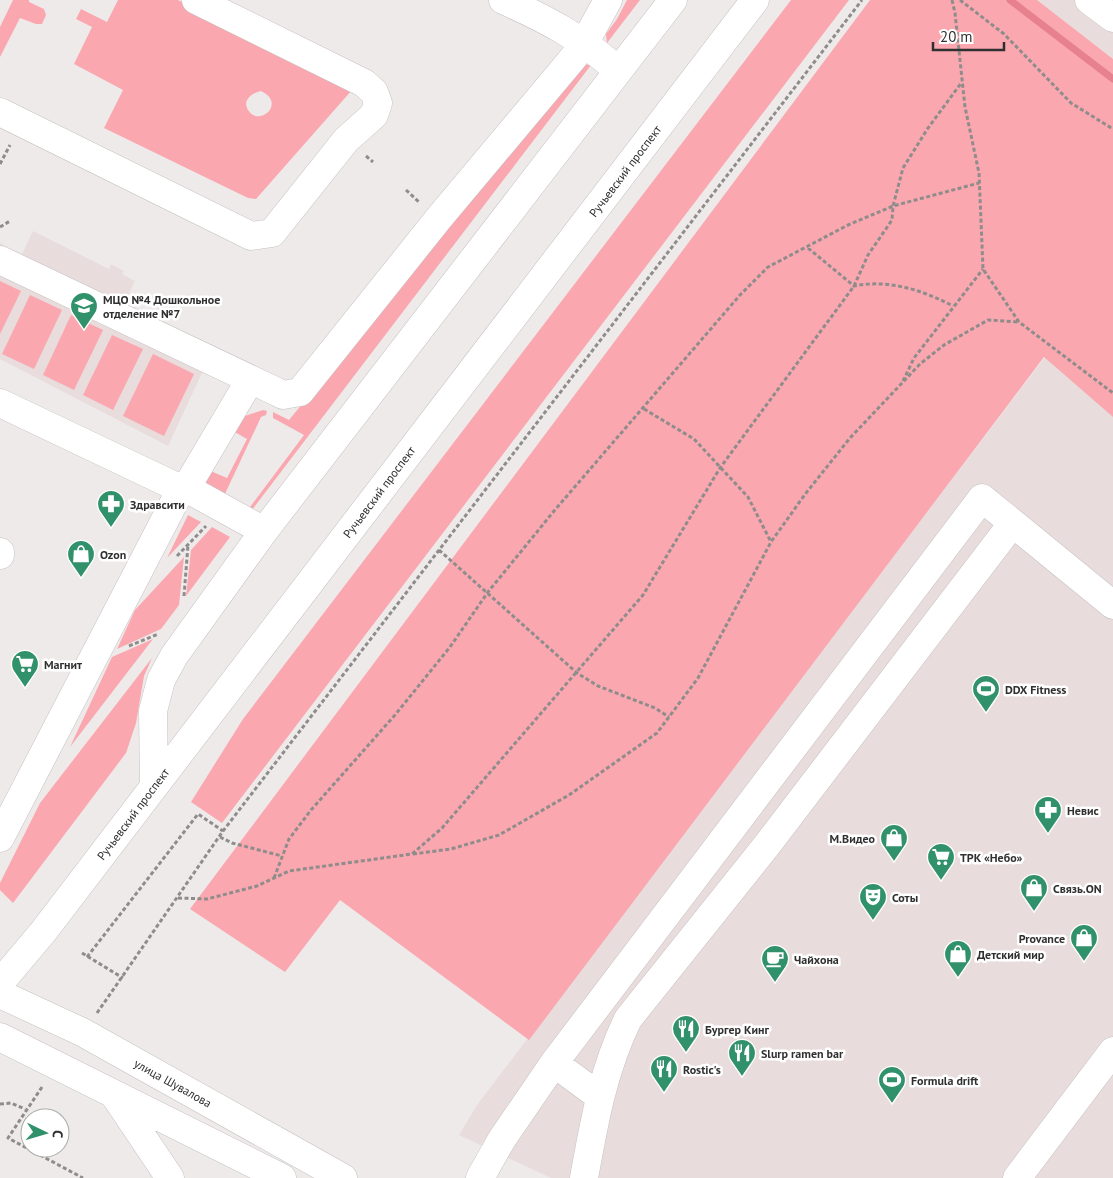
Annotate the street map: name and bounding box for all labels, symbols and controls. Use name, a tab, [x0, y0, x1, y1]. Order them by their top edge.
scale bar	[933, 20, 1004, 52]
text: 20 m	[940, 27, 973, 46]
street label: Ручьевский проспект	[586, 122, 665, 220]
school or university icon: МЦО №4 Дошкольное отделение №7	[69, 291, 99, 330]
place label: МЦО №4 Дошкольное отделение №7	[103, 292, 220, 321]
street label: Ручьевский проспект	[340, 443, 419, 541]
pharmacy icon: Здравсити	[96, 489, 126, 528]
place label: Здравсити	[130, 497, 185, 512]
shop icon: Ozon	[66, 539, 96, 578]
place label: Ozon	[100, 547, 126, 562]
supermarket icon: Магнит	[10, 649, 40, 688]
place label: Магнит	[44, 657, 82, 672]
sports icon: DDX Fitness	[971, 674, 1001, 713]
place label: DDX Fitness	[1005, 682, 1066, 697]
street label: Ручьевский проспект	[94, 765, 173, 863]
pharmacy icon: Невис	[1033, 795, 1063, 834]
place label: Невис	[1067, 803, 1099, 818]
shop icon: М.Видео	[879, 823, 909, 862]
place label: М.Видео	[830, 831, 876, 846]
supermarket icon: ТРК «Небо»	[926, 842, 956, 881]
place label: ТРК «Небо»	[960, 850, 1023, 865]
shop icon: Связь.ON	[1019, 873, 1049, 912]
place label: Связь.ON	[1053, 881, 1102, 896]
theatre icon: Соты	[858, 882, 888, 921]
place label: Соты	[892, 890, 918, 905]
shop icon: Provance	[1069, 923, 1099, 962]
place label: Provance	[1019, 931, 1065, 946]
shop icon: Детский мир	[943, 939, 973, 978]
cafe icon: Чайхона	[760, 944, 790, 983]
place label: Детский мир	[977, 947, 1045, 962]
place label: Чайхона	[794, 952, 839, 967]
restaurant icon: Бургер Кинг	[671, 1014, 701, 1053]
place label: Бургер Кинг	[705, 1022, 770, 1037]
restaurant icon: Slurp ramen bar	[727, 1038, 757, 1077]
place label: Slurp ramen bar	[761, 1046, 844, 1061]
restaurant icon: Rostic's	[649, 1054, 679, 1093]
street label: улица Шувалова	[132, 1056, 214, 1110]
place label: Rostic's	[683, 1062, 721, 1077]
sports icon: Formula drift	[877, 1065, 907, 1104]
place label: Formula drift	[911, 1073, 979, 1088]
north arrow	[20, 1108, 70, 1158]
text: С	[49, 1129, 67, 1139]

